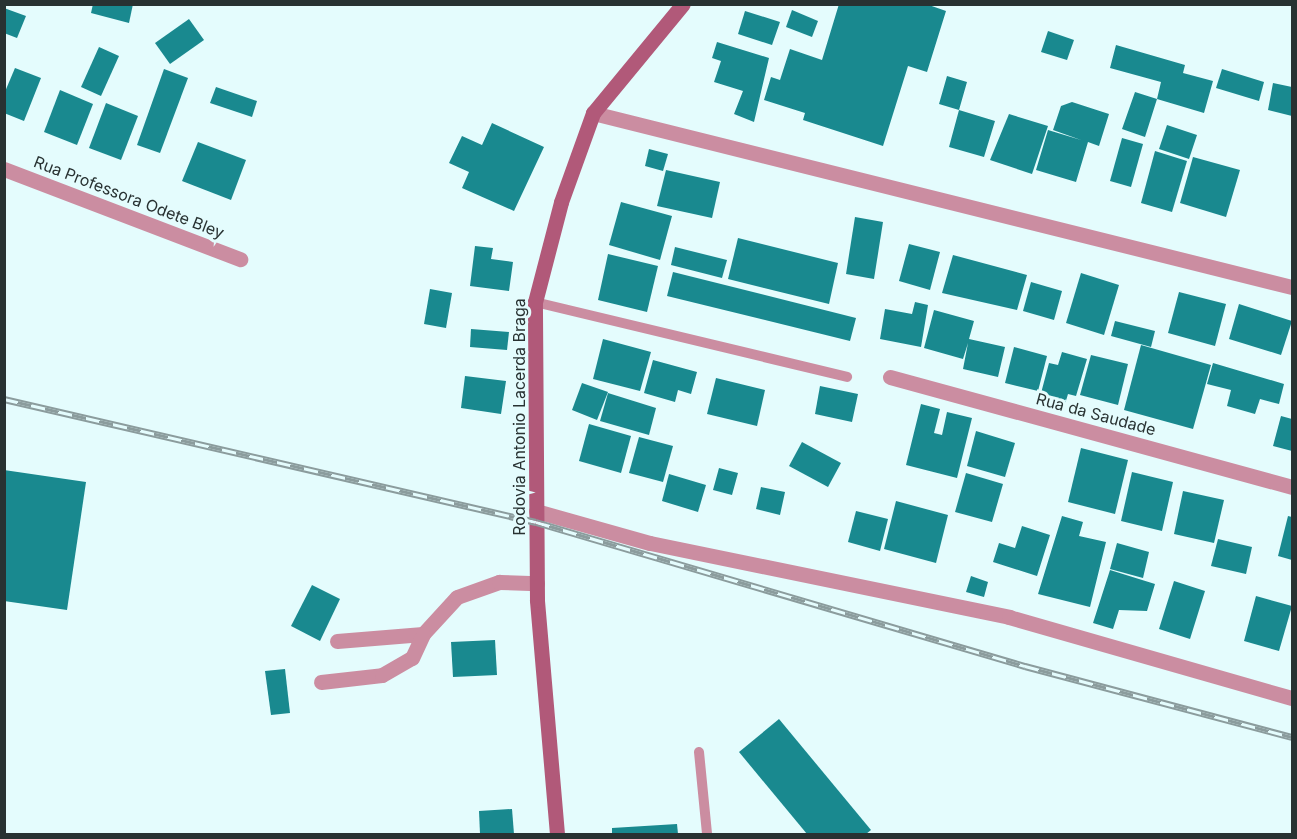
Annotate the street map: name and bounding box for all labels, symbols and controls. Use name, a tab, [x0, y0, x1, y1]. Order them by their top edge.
street label: Rua Professora Odete Bley	[31, 152, 227, 242]
street label: Rodovia Antonio Lacerda Braga	[509, 298, 529, 536]
street label: Rua da Saudade	[1034, 389, 1158, 439]

